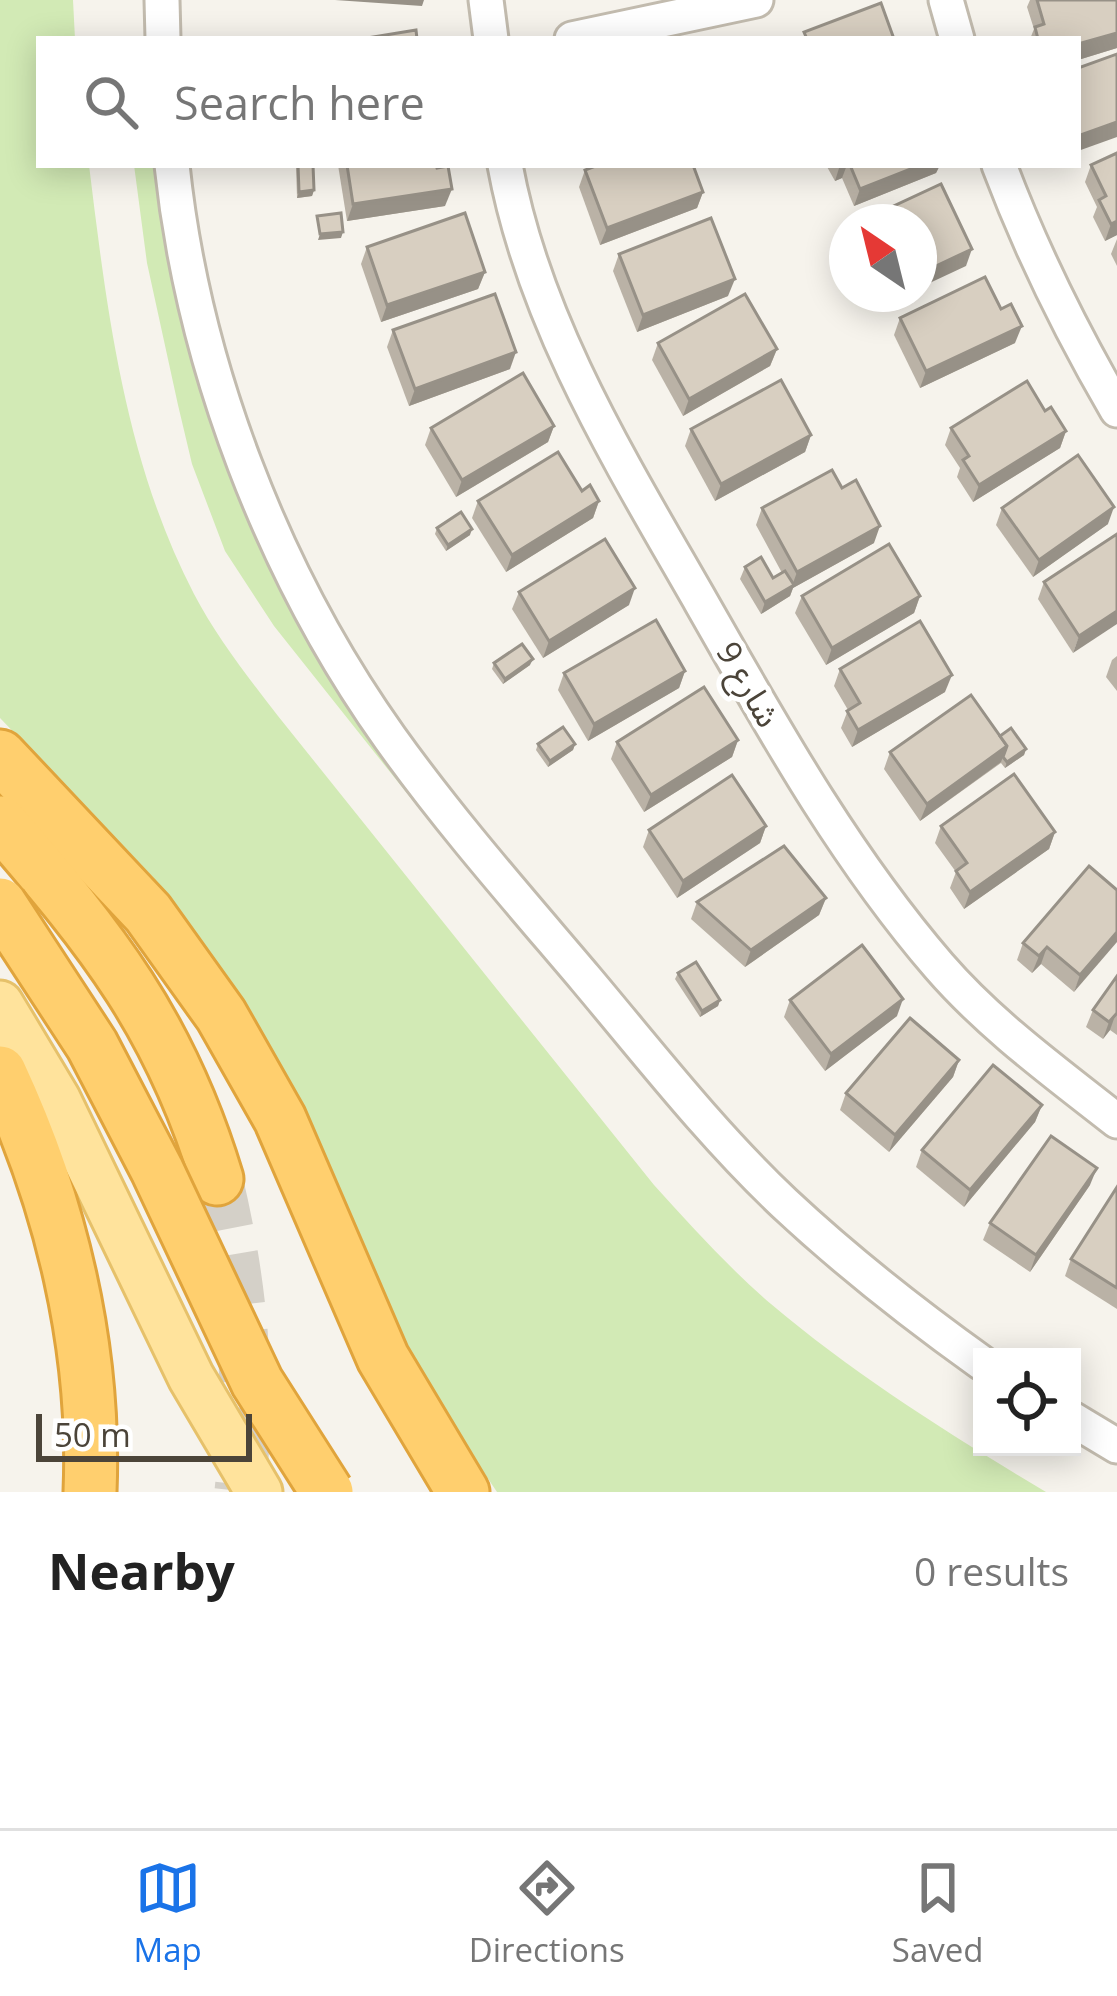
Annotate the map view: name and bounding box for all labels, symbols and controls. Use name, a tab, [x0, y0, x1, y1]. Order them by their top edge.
search box	[36, 36, 1081, 168]
icon: search	[78, 69, 144, 135]
text: Search here	[174, 72, 425, 133]
north arrow	[829, 204, 937, 312]
street label: شارع 9	[704, 633, 791, 736]
map controls	[973, 1348, 1081, 1456]
button: locate	[973, 1348, 1081, 1456]
scale bar	[36, 1408, 252, 1461]
text: 50 m	[54, 1412, 131, 1457]
text: Nearby	[48, 1535, 235, 1605]
text: 0 results	[914, 1544, 1069, 1597]
tab: Map	[134, 1855, 202, 1972]
tab: Directions	[469, 1855, 625, 1972]
tab: Saved	[892, 1855, 983, 1972]

